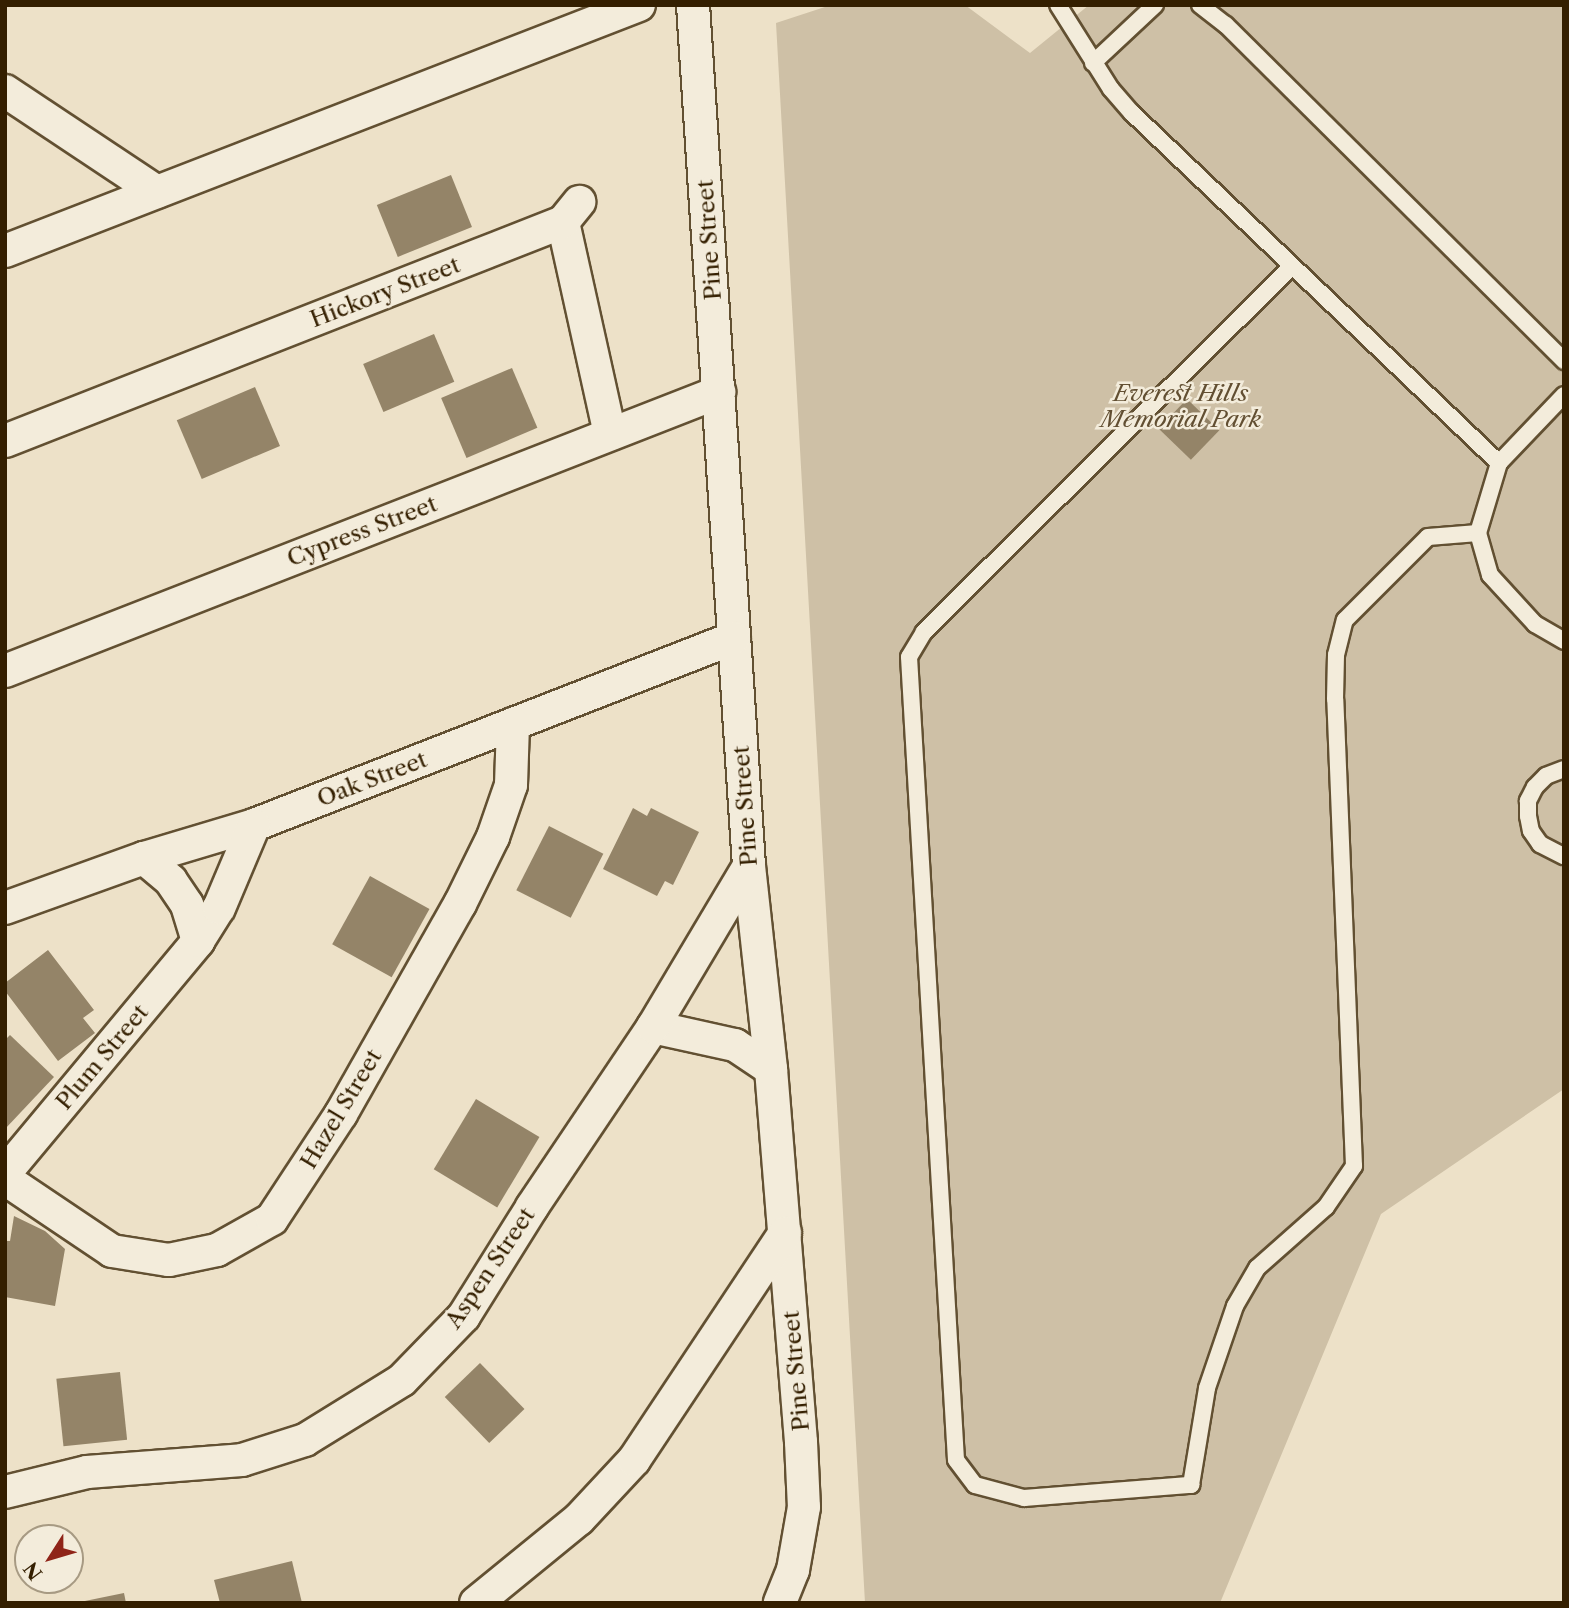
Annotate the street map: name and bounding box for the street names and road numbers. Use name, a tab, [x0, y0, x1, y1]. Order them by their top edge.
street label: Pine Street	[691, 179, 727, 301]
street label: Hickory Street	[306, 251, 464, 333]
street label: Cypress Street	[283, 490, 441, 572]
street label: Oak Street	[313, 745, 431, 813]
street label: Pine Street	[727, 745, 763, 867]
street label: Plum Street	[50, 999, 154, 1115]
street label: Hazel Street	[295, 1044, 387, 1174]
street label: Aspen Street	[439, 1202, 541, 1334]
street label: Pine Street	[777, 1310, 815, 1432]

